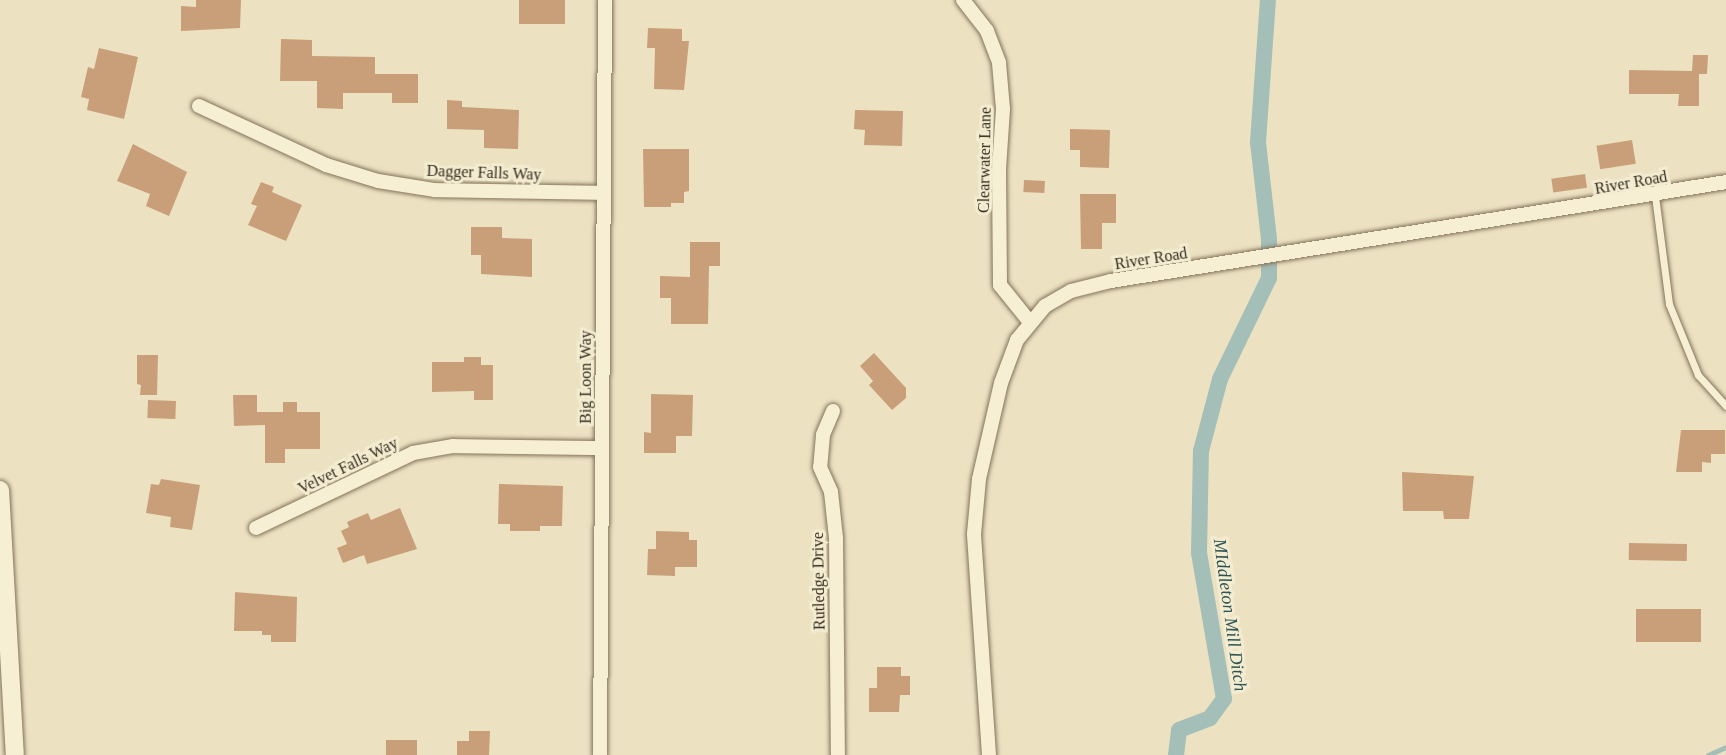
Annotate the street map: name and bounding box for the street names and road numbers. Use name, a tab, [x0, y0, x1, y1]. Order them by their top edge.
street label: Clearwater Lane	[974, 107, 996, 213]
street label: Dagger Falls Way	[426, 161, 542, 185]
street label: River Road	[1593, 167, 1669, 199]
street label: River Road	[1113, 244, 1189, 274]
street label: Big Loon Way	[576, 330, 596, 424]
street label: Velvet Falls Way	[295, 433, 401, 499]
street label: Rutledge Drive	[809, 532, 829, 630]

